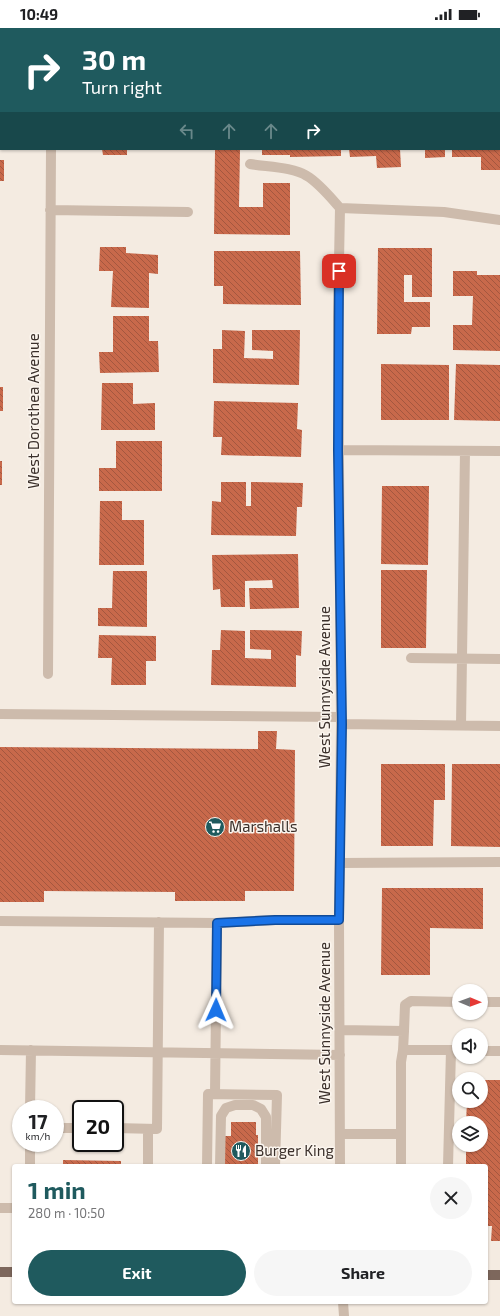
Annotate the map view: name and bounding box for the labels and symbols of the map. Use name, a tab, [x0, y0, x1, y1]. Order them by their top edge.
pin	[322, 254, 356, 288]
street label: West Dorothea Avenue	[24, 333, 42, 489]
street label: West Sunnyside Avenue	[315, 606, 333, 768]
supermarket icon: Marshalls	[204, 816, 226, 838]
place label: Marshalls	[229, 817, 298, 835]
street label: West Sunnyside Avenue	[315, 942, 333, 1104]
north arrow	[452, 984, 488, 1020]
position arrow	[195, 989, 237, 1031]
speed limit sign: 20	[72, 1100, 124, 1152]
restaurant icon: Burger King	[230, 1140, 252, 1162]
place label: Burger King	[255, 1141, 335, 1159]

